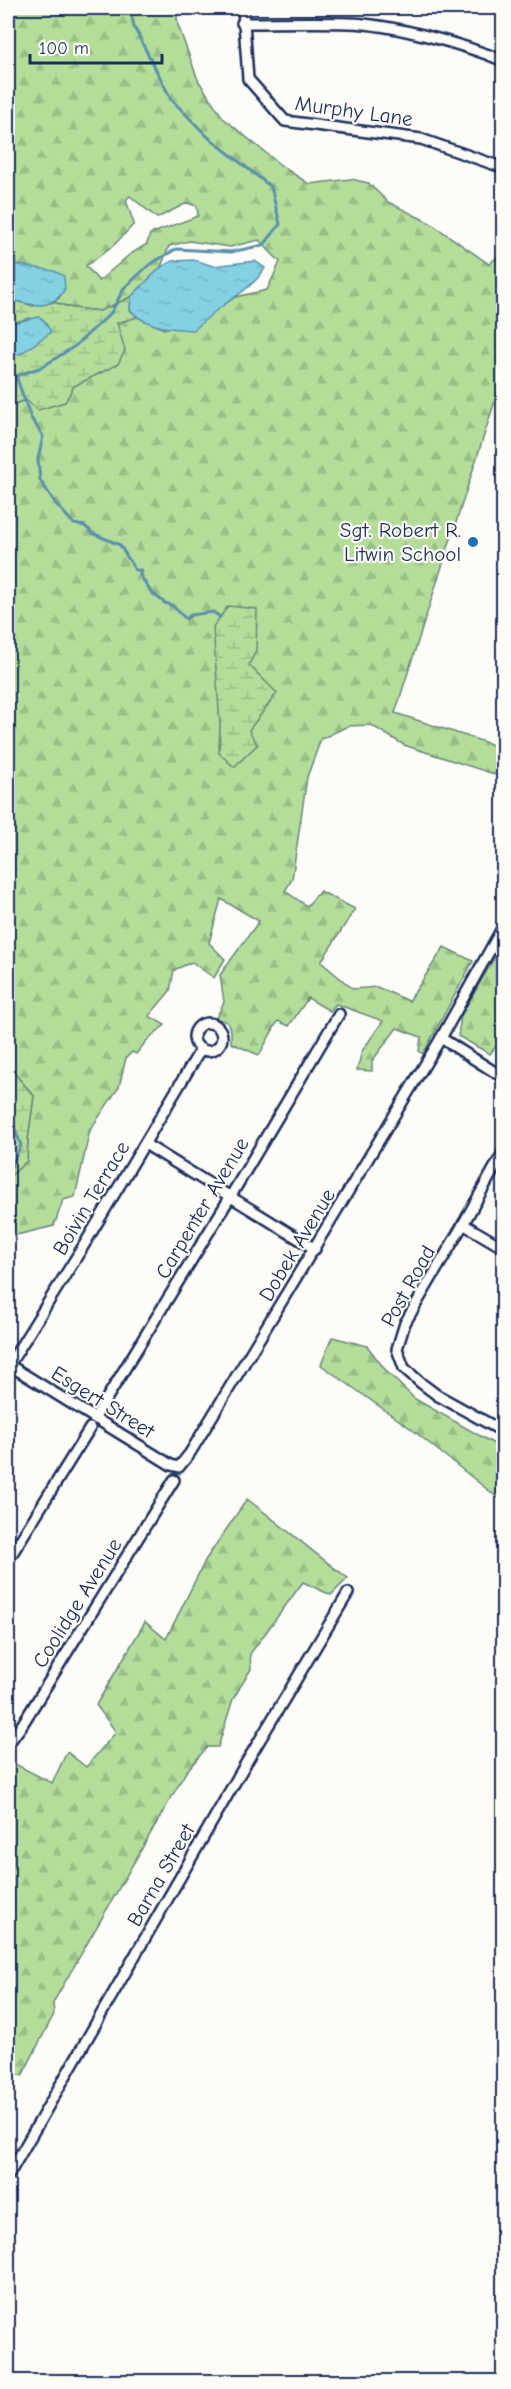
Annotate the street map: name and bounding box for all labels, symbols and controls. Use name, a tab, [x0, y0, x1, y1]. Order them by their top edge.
scale bar	[30, 27, 162, 65]
text: 100 m	[39, 38, 89, 59]
street label: Murphy Lane	[294, 91, 414, 131]
place label: Sgt. Robert R. Litwin School	[340, 518, 461, 566]
marker: Sgt. Robert R. Litwin School	[466, 535, 480, 549]
street label: Carpenter Avenue	[150, 1133, 254, 1283]
street label: Boivin Terrace	[48, 1137, 134, 1259]
street label: Dobek Avenue	[254, 1184, 340, 1306]
street label: Post Road	[376, 1241, 440, 1331]
street label: Esgert Street	[47, 1361, 160, 1444]
street label: Coolidge Avenue	[28, 1534, 126, 1672]
street label: Barna Street	[122, 1819, 200, 1930]

